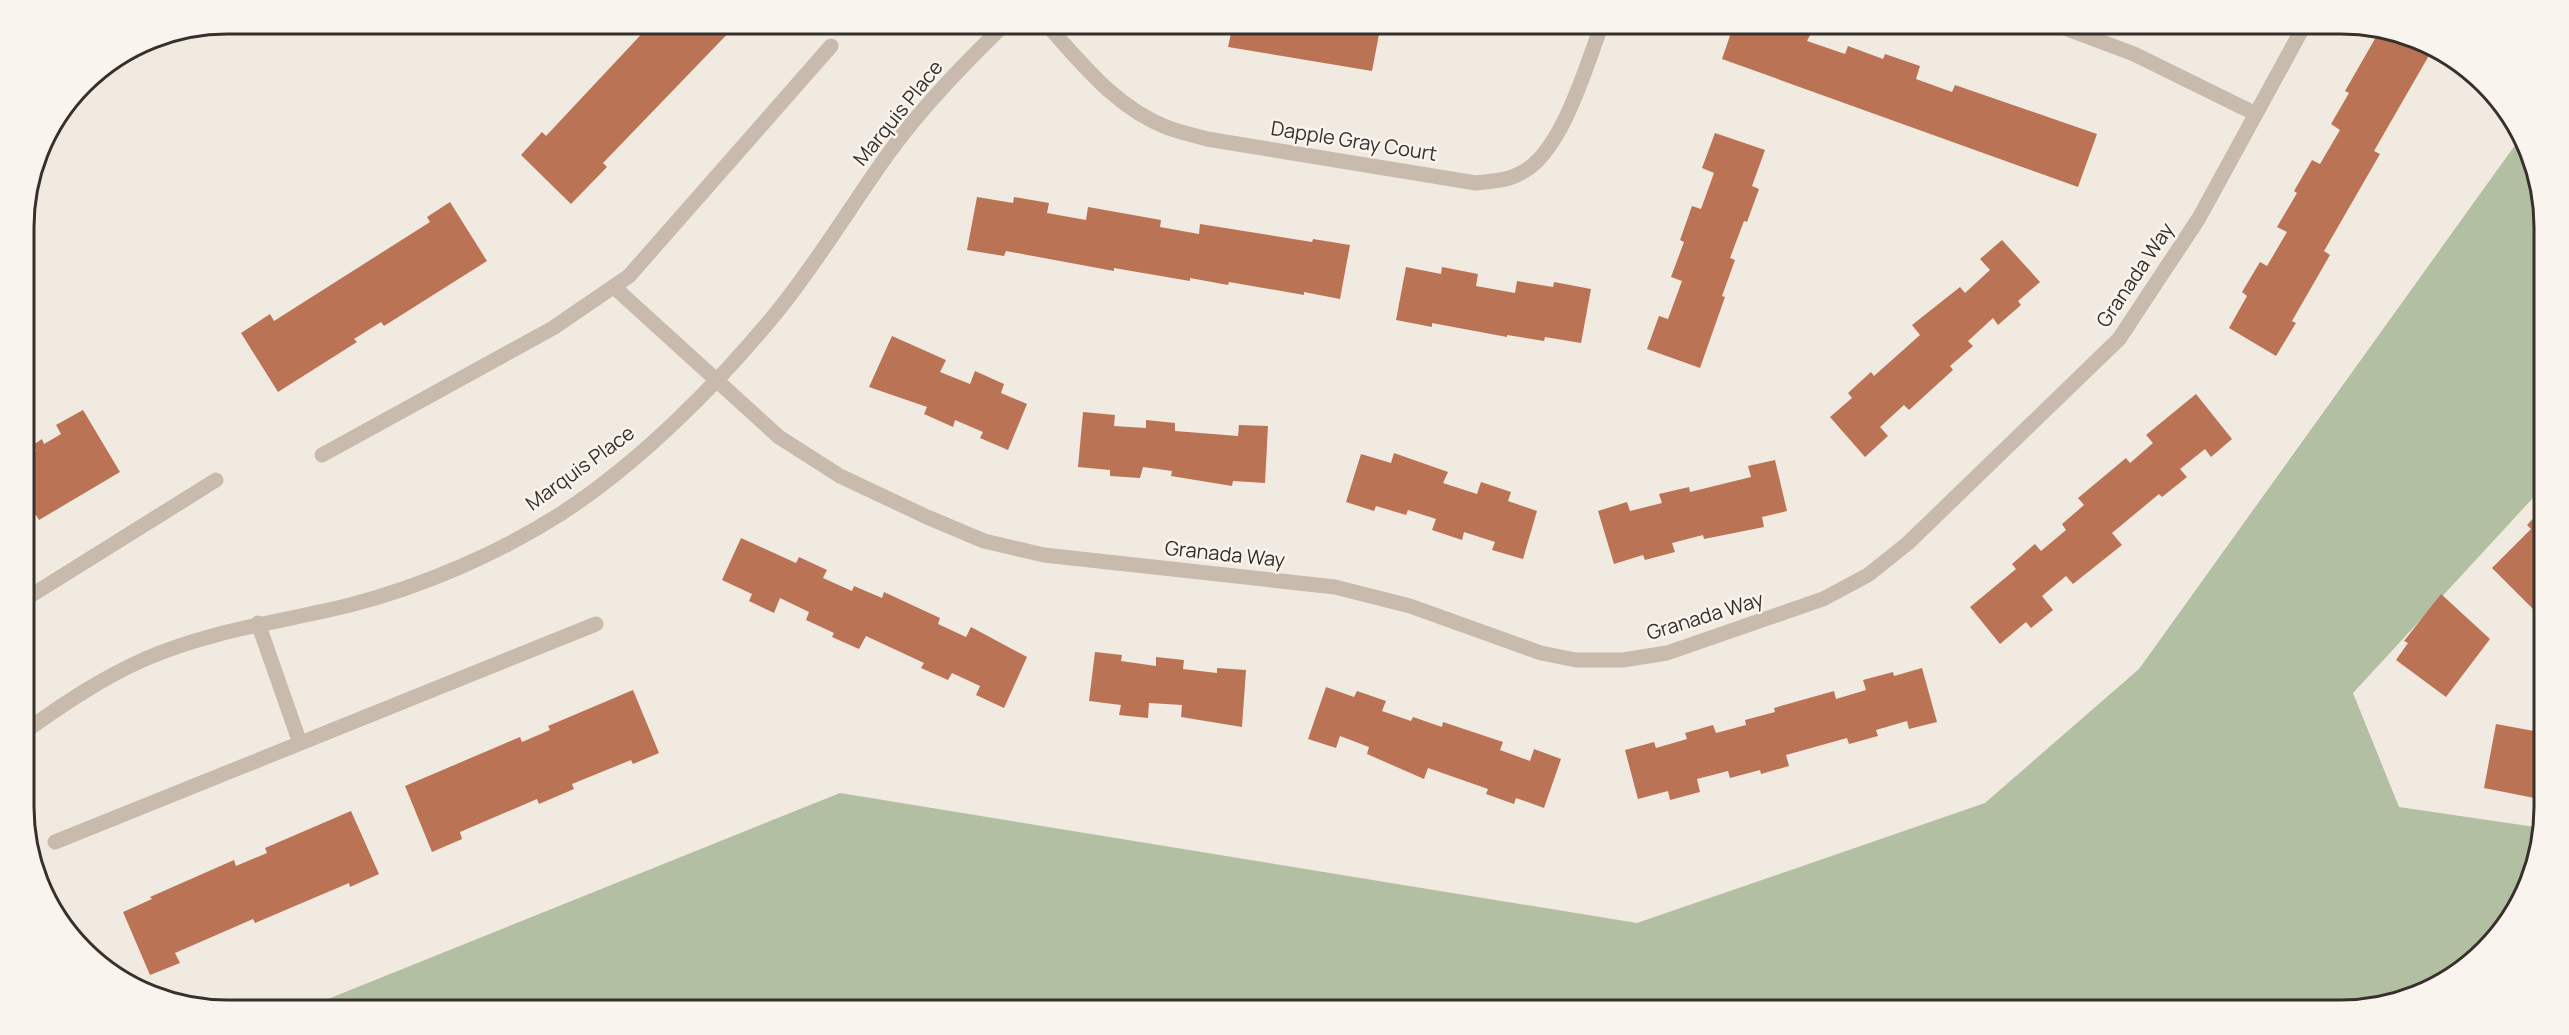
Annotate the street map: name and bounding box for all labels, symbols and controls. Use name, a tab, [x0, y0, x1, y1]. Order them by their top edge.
street label: Marquis Place	[847, 54, 948, 171]
street label: Dapple Gray Court	[1269, 114, 1439, 167]
street label: Granada Way	[2090, 217, 2180, 332]
street label: Marquis Place	[520, 419, 640, 516]
street label: Granada Way	[1164, 534, 1287, 573]
street label: Granada Way	[1643, 585, 1767, 646]

